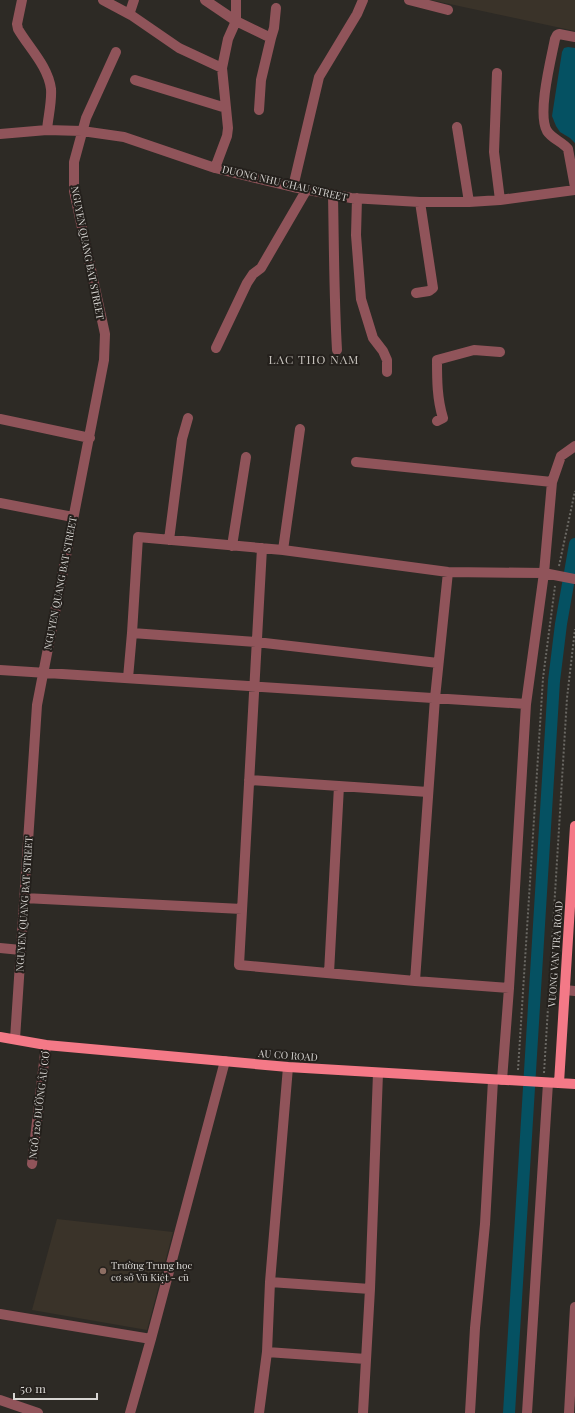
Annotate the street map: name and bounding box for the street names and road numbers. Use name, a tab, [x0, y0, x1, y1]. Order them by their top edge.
street label: DUONG NHU CHAU STREET	[221, 162, 349, 204]
street label: NGUYEN QUANG BAT STREET	[68, 185, 108, 321]
street label: NGUYEN QUANG BAT STREET	[40, 515, 80, 651]
street label: NGUYEN QUANG BAT STREET	[12, 836, 36, 972]
street label: VUONG VAN TRA ROAD	[544, 901, 566, 1008]
street label: AU CO ROAD	[257, 1046, 318, 1064]
street label: NGÕ 120 ĐƯỜNG ÂU CƠ	[25, 1050, 53, 1160]

